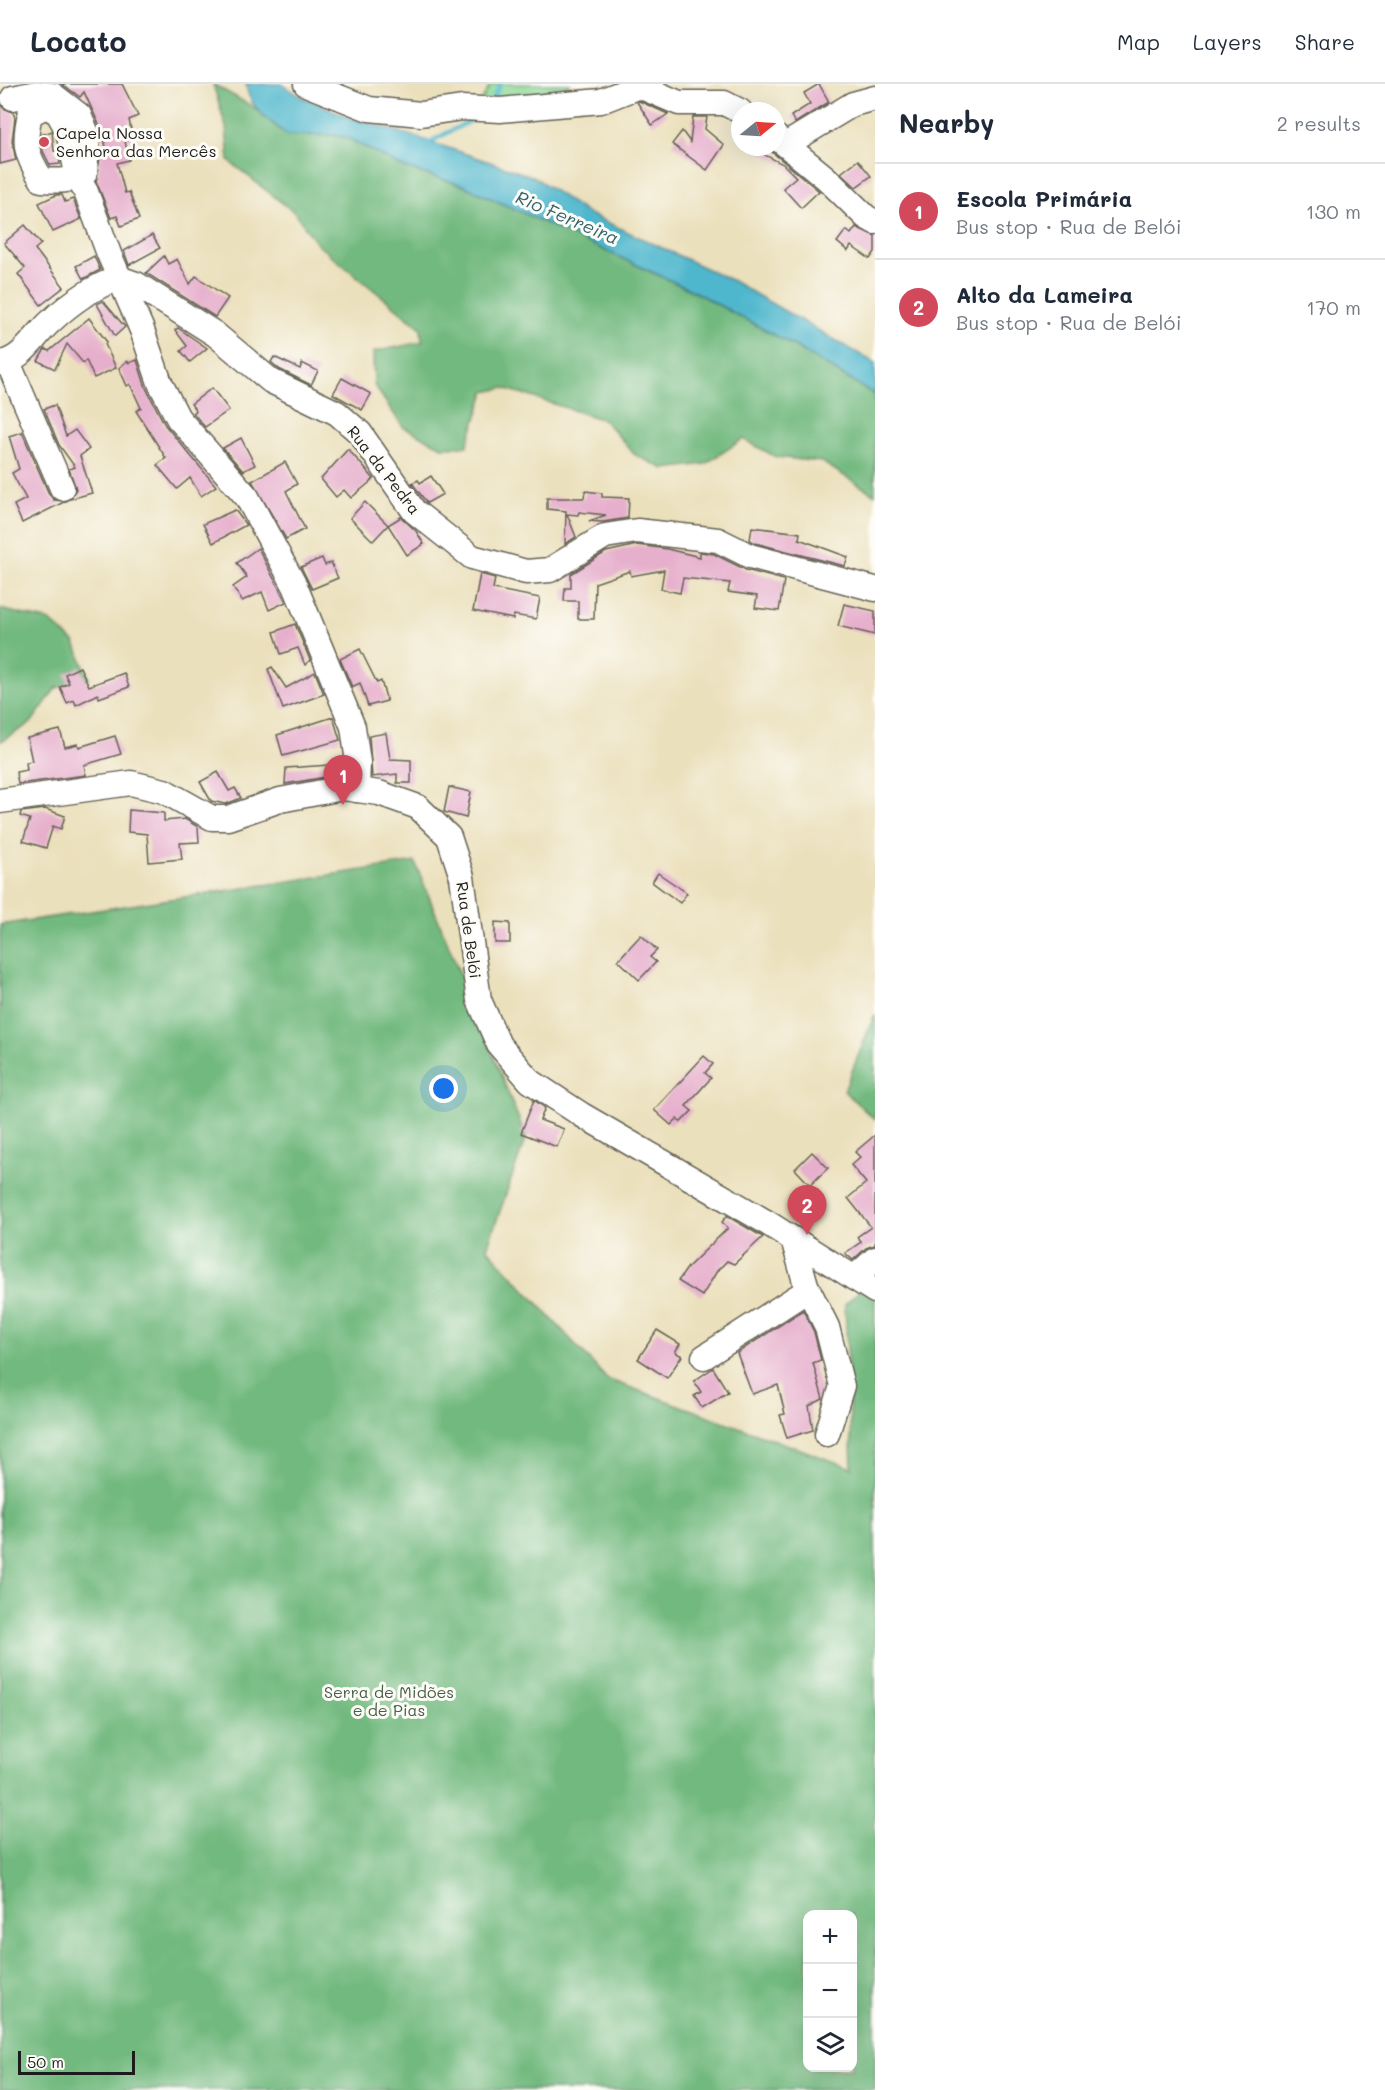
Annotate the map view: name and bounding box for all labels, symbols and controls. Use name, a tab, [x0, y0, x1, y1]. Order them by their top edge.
text: Locato	[30, 23, 127, 59]
text: Map	[1117, 28, 1160, 55]
text: Layers	[1193, 28, 1262, 55]
text: Share	[1295, 28, 1355, 55]
north arrow	[731, 102, 785, 156]
text: Nearby	[899, 106, 994, 140]
text: 2 results	[1277, 110, 1361, 136]
place label: Capela Nossa Senhora das Mercês	[56, 122, 217, 161]
marker: Capela Nossa Senhora das Mercês	[37, 135, 51, 149]
text: Escola Primária	[956, 184, 1132, 213]
water label: Rio Ferreira	[512, 185, 623, 250]
text: 1	[914, 198, 923, 224]
text: 130 m	[1306, 198, 1361, 224]
text: Bus stop · Rua de Belói	[956, 213, 1182, 239]
text: Alto da Lameira	[956, 280, 1133, 309]
text: 2	[913, 294, 924, 320]
text: 170 m	[1306, 294, 1361, 320]
text: Bus stop · Rua de Belói	[956, 309, 1182, 335]
street label: Rua da Pedra	[343, 421, 426, 518]
pin: 1	[324, 756, 362, 805]
street label: Rua de Belói	[452, 880, 487, 980]
your location	[429, 1074, 458, 1103]
pin: 2	[788, 1186, 826, 1235]
park label: Serra de Midões e de Pias	[324, 1681, 454, 1720]
map controls	[803, 1910, 857, 2072]
button: +	[803, 1910, 857, 1964]
button: −	[803, 1964, 857, 2018]
button: layers	[803, 2018, 857, 2072]
scale bar	[18, 2048, 135, 2076]
text: 50 m	[27, 2051, 64, 2072]

